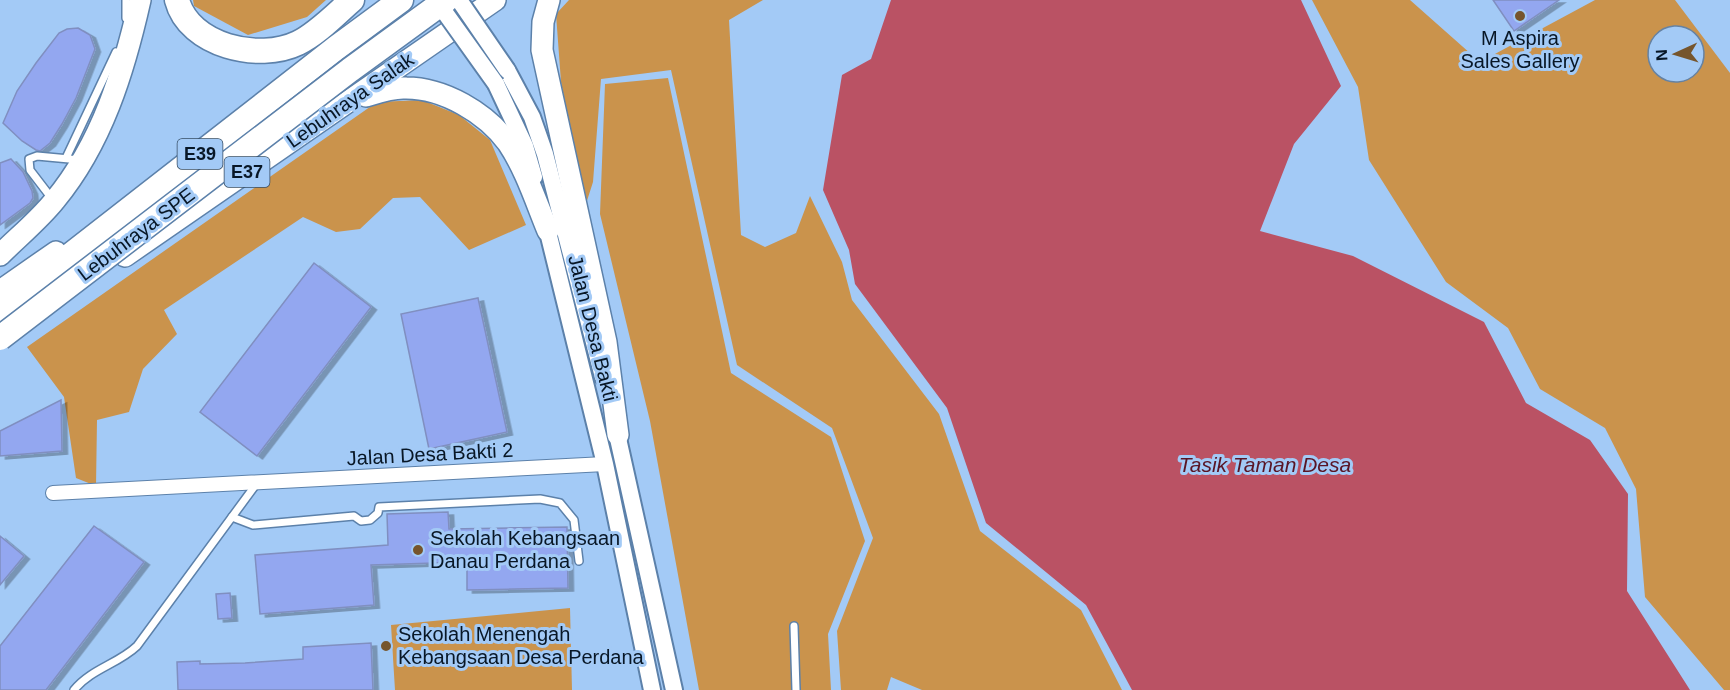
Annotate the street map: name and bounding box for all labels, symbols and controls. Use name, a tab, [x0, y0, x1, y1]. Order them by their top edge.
marker: M Aspira Sales Gallery	[1513, 9, 1527, 23]
north arrow	[1646, 24, 1706, 84]
place label: M Aspira Sales Gallery	[1461, 27, 1579, 72]
street label: Lebuhraya Salak	[282, 47, 419, 152]
text: N	[1653, 49, 1670, 61]
road number: E39	[178, 139, 222, 169]
road number: E37	[224, 157, 270, 187]
street label: Lebuhraya SPE	[73, 183, 199, 285]
street label: Jalan Desa Bakti	[564, 253, 622, 403]
street label: Jalan Desa Bakti 2	[346, 439, 514, 469]
water label: Tasik Taman Desa	[1179, 453, 1351, 476]
place label: Sekolah Kebangsaan Danau Perdana	[430, 527, 620, 572]
marker: Sekolah Kebangsaan Danau Perdana	[411, 543, 425, 557]
place label: Sekolah Menengah Kebangsaan Desa Perdana	[398, 623, 645, 668]
marker: Sekolah Menengah Kebangsaan Desa Perdana	[379, 639, 393, 653]

